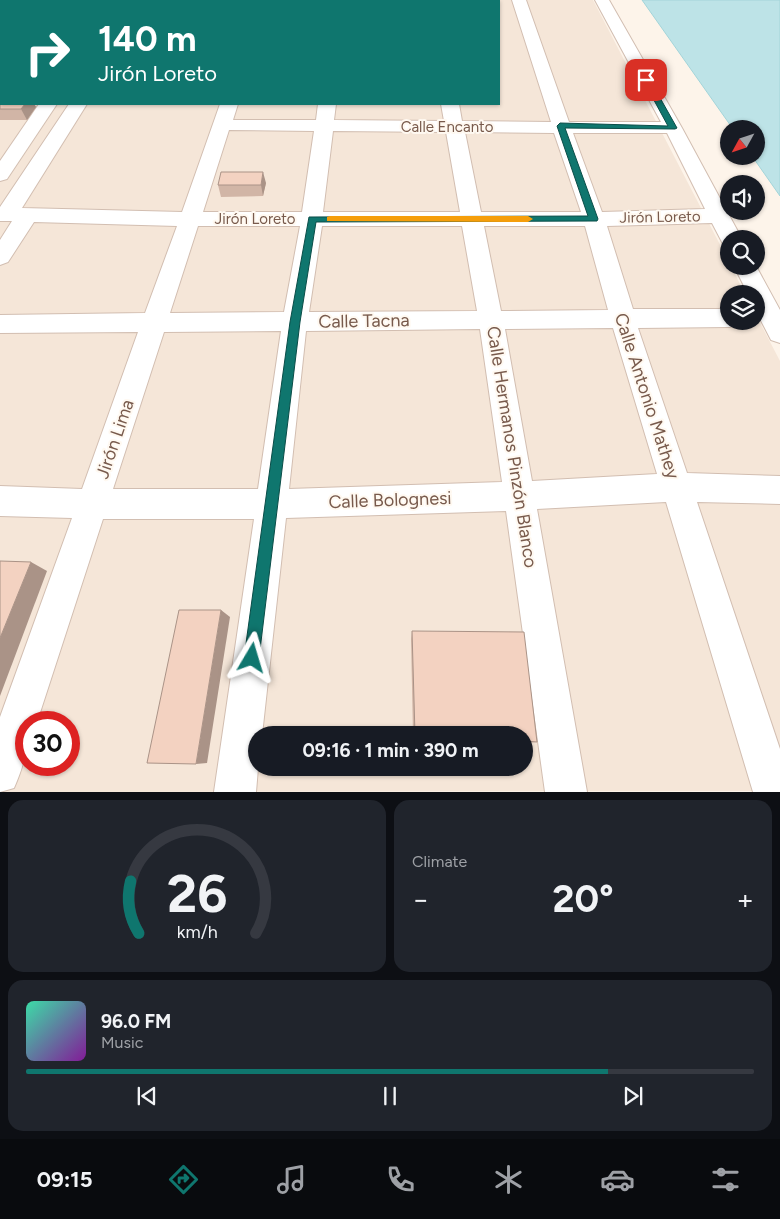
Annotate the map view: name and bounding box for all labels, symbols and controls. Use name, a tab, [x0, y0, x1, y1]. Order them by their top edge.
text: 140 m	[98, 18, 196, 60]
icon: right	[15, 20, 80, 85]
pin	[625, 59, 667, 101]
text: Jirón Loreto	[98, 60, 217, 87]
icon: arrive	[632, 66, 660, 94]
street label: Calle Encanto	[401, 118, 494, 136]
north arrow	[720, 120, 765, 165]
map controls	[720, 120, 765, 330]
button: sound	[720, 175, 765, 220]
street label: Jirón Loreto	[619, 207, 701, 227]
street label: Jirón Loreto	[214, 210, 296, 228]
button: search	[720, 230, 765, 275]
button: layers	[720, 285, 765, 330]
street label: Calle Tacna	[318, 309, 410, 333]
street label: Calle Antonio Mathey	[610, 310, 684, 482]
street label: Calle Hermanos Pinzón Blanco	[482, 325, 542, 569]
street label: Jirón Lima	[91, 396, 139, 482]
street label: Calle Bolognesi	[328, 487, 452, 513]
position arrow	[225, 631, 277, 683]
speed limit sign: 30	[15, 711, 80, 776]
text: 09:16 · 1 min · 390 m	[303, 739, 478, 762]
text: Climate	[412, 852, 467, 871]
text: 26	[167, 863, 227, 925]
text: 20°	[553, 876, 614, 922]
text: −	[412, 882, 429, 916]
text: +	[737, 882, 754, 916]
text: km/h	[177, 921, 217, 942]
text: 96.0 FM	[101, 1010, 171, 1033]
text: Music	[101, 1033, 143, 1052]
icon: previous	[133, 1082, 161, 1110]
icon: pause	[376, 1082, 404, 1110]
icon: next	[619, 1082, 647, 1110]
icon: directions	[166, 1162, 201, 1197]
icon: music	[274, 1162, 309, 1197]
icon: phone	[383, 1162, 418, 1197]
icon: climate	[491, 1162, 526, 1197]
icon: car	[600, 1162, 635, 1197]
icon: filters	[708, 1162, 743, 1197]
text: 09:15	[37, 1166, 92, 1193]

